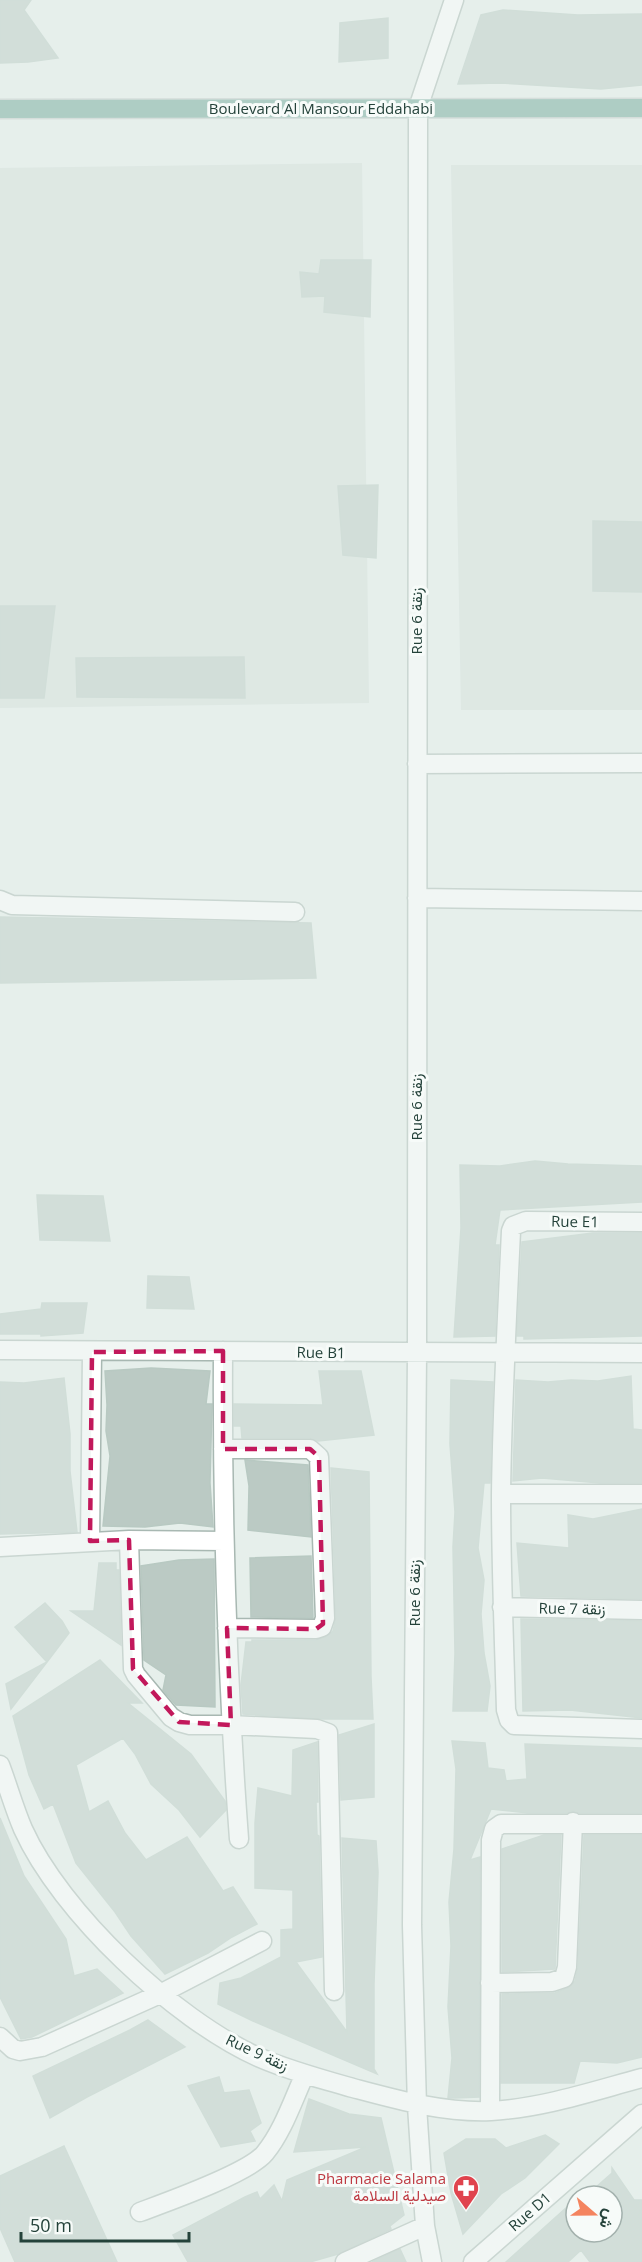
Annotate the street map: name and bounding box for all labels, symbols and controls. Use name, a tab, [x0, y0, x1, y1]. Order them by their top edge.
street label: Boulevard Al Mansour Eddahabi	[209, 98, 433, 118]
street label: Rue 6 زنقة	[406, 588, 426, 654]
street label: Rue 6 زنقة	[406, 1074, 426, 1140]
street label: Rue E1	[551, 1211, 599, 1231]
street label: Rue B1	[296, 1342, 346, 1362]
street label: Rue 6 زنقة	[404, 1560, 424, 1626]
street label: Rue 7 زنقة	[538, 1597, 606, 1619]
street label: Rue 9 زنقة	[223, 2029, 292, 2075]
place label: Pharmacie Salama صيدلية السلامة	[317, 2168, 446, 2205]
pharmacy icon: Pharmacie Salama صيدلية السلامة	[451, 2173, 481, 2211]
north arrow	[564, 2184, 624, 2244]
street label: Rue D1	[504, 2187, 555, 2235]
scale bar	[21, 2205, 189, 2243]
text: ش	[594, 2206, 622, 2232]
text: 50 m	[30, 2213, 72, 2237]

